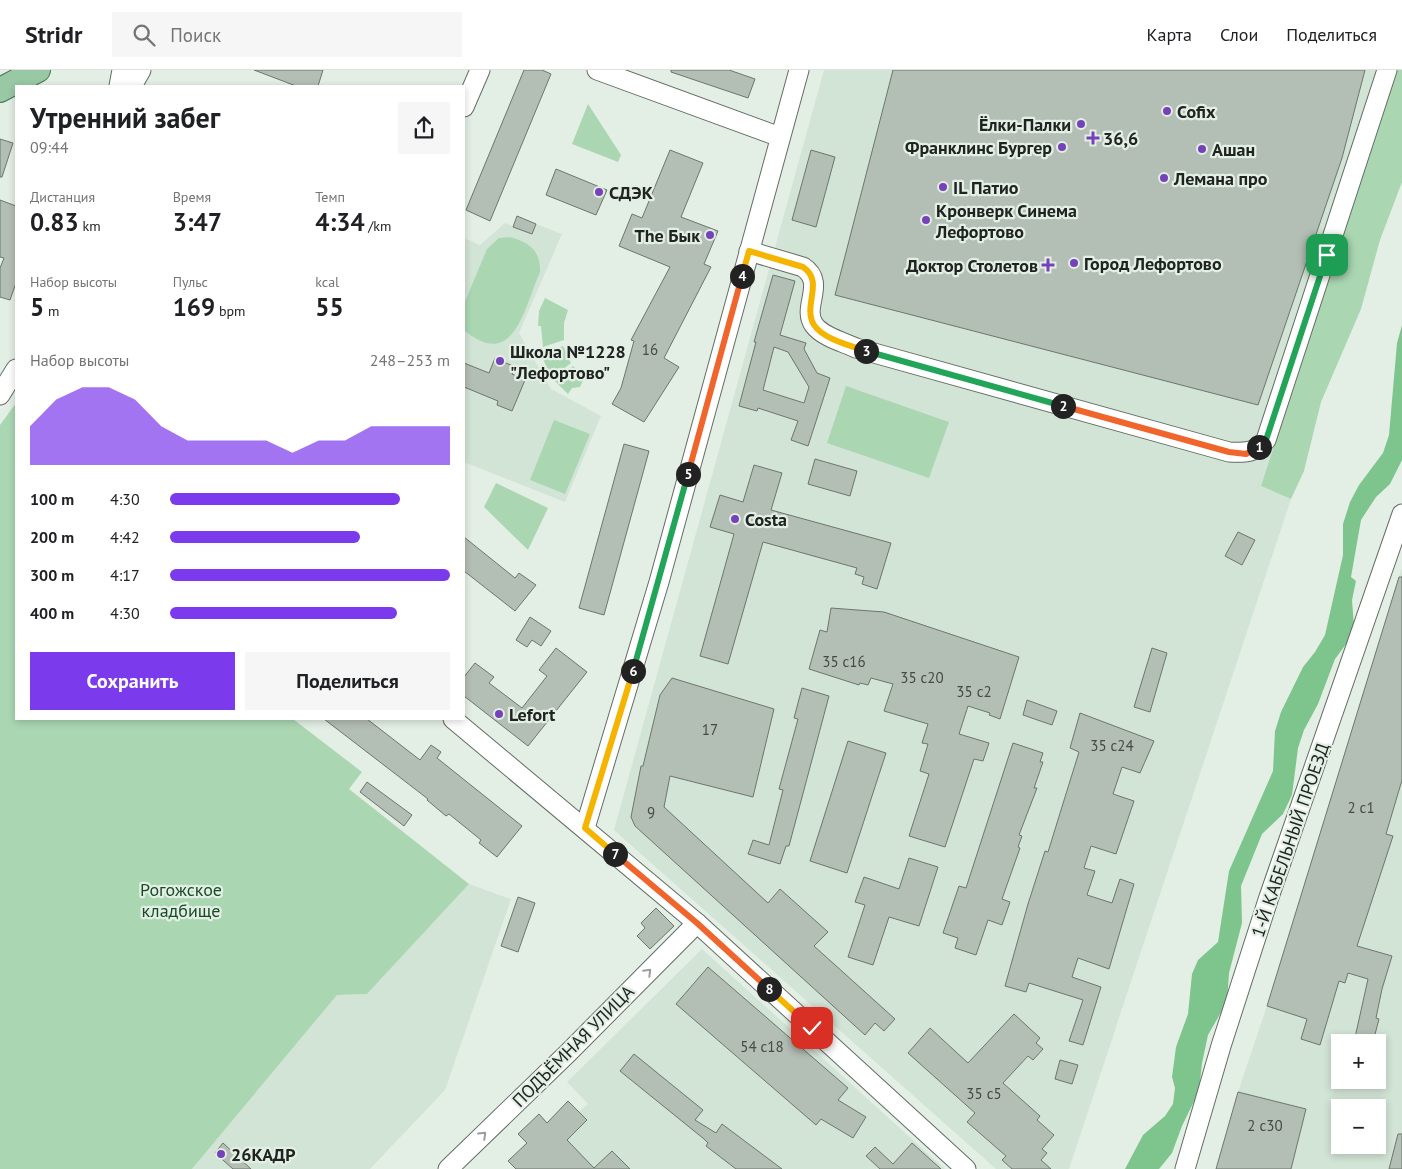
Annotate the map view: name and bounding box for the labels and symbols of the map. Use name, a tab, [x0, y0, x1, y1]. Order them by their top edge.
place label: Cofix	[1177, 100, 1216, 123]
marker: Cofix	[1161, 105, 1173, 117]
place label: Ёлки-Палки	[979, 113, 1071, 136]
marker: Ёлки-Палки	[1075, 118, 1087, 130]
place label: 36,6	[1103, 127, 1138, 150]
marker: 36,6	[1087, 132, 1099, 144]
place label: Франклинс Бургер	[905, 136, 1052, 159]
place label: Ашан	[1212, 138, 1255, 161]
marker: Франклинс Бургер	[1056, 141, 1068, 153]
marker: Ашан	[1196, 143, 1208, 155]
place label: Лемана про	[1173, 167, 1268, 190]
marker: Лемана про	[1158, 172, 1170, 184]
place label: IL Патио	[953, 176, 1019, 199]
place label: СДЭК	[609, 181, 653, 204]
marker: IL Патио	[937, 181, 949, 193]
marker: СДЭК	[593, 186, 605, 198]
place label: Кронверк Синема Лефортово	[935, 199, 1077, 243]
marker: Кронверк Синема Лефортово	[920, 214, 932, 226]
place label: The Бык	[635, 224, 700, 247]
marker: The Бык	[704, 229, 716, 241]
pin	[1306, 234, 1348, 276]
place label: Город Лефортово	[1084, 252, 1222, 275]
place label: Доктор Столетов	[906, 254, 1038, 277]
marker: Город Лефортово	[1068, 257, 1080, 269]
marker: Доктор Столетов	[1042, 259, 1054, 271]
pin: 4	[730, 264, 754, 288]
pin: 3	[854, 338, 878, 364]
place label: Школа №1228 "Лефортово"	[510, 340, 626, 384]
house number: 16	[642, 340, 658, 359]
marker: Школа №1228 "Лефортово"	[494, 355, 506, 367]
pin: 2	[1050, 394, 1076, 418]
pin: 1	[1246, 434, 1272, 460]
pin: 5	[676, 462, 700, 486]
place label: Costa	[745, 508, 787, 531]
marker: Costa	[729, 513, 741, 525]
house number: 35 с16	[822, 652, 866, 671]
pin: 6	[620, 658, 646, 684]
house number: 35 с20	[900, 668, 944, 687]
house number: 35 с2	[956, 682, 992, 701]
place label: Lefort	[509, 703, 556, 726]
marker: Lefort	[493, 708, 505, 720]
house number: 17	[702, 720, 718, 739]
house number: 35 с24	[1090, 736, 1134, 755]
street label: 1-Й КАБЕЛЬНЫЙ ПРОЕЗД	[1246, 740, 1334, 940]
house number: 2 с1	[1347, 798, 1375, 817]
house number: 9	[647, 803, 655, 822]
pin: 7	[602, 842, 628, 866]
park label: Рогожское кладбище	[140, 878, 222, 922]
one-way arrow	[643, 969, 652, 978]
pin: 8	[756, 976, 782, 1002]
street label: ПОДЪЁМНАЯ УЛИЦА	[507, 980, 639, 1112]
pin	[791, 1007, 833, 1049]
house number: 54 с18	[740, 1037, 784, 1056]
house number: 35 с5	[966, 1084, 1002, 1103]
house number: 2 с30	[1247, 1116, 1283, 1135]
one-way arrow	[477, 1132, 486, 1141]
place label: 26КАДР	[231, 1143, 295, 1166]
marker: 26КАДР	[215, 1148, 227, 1160]

